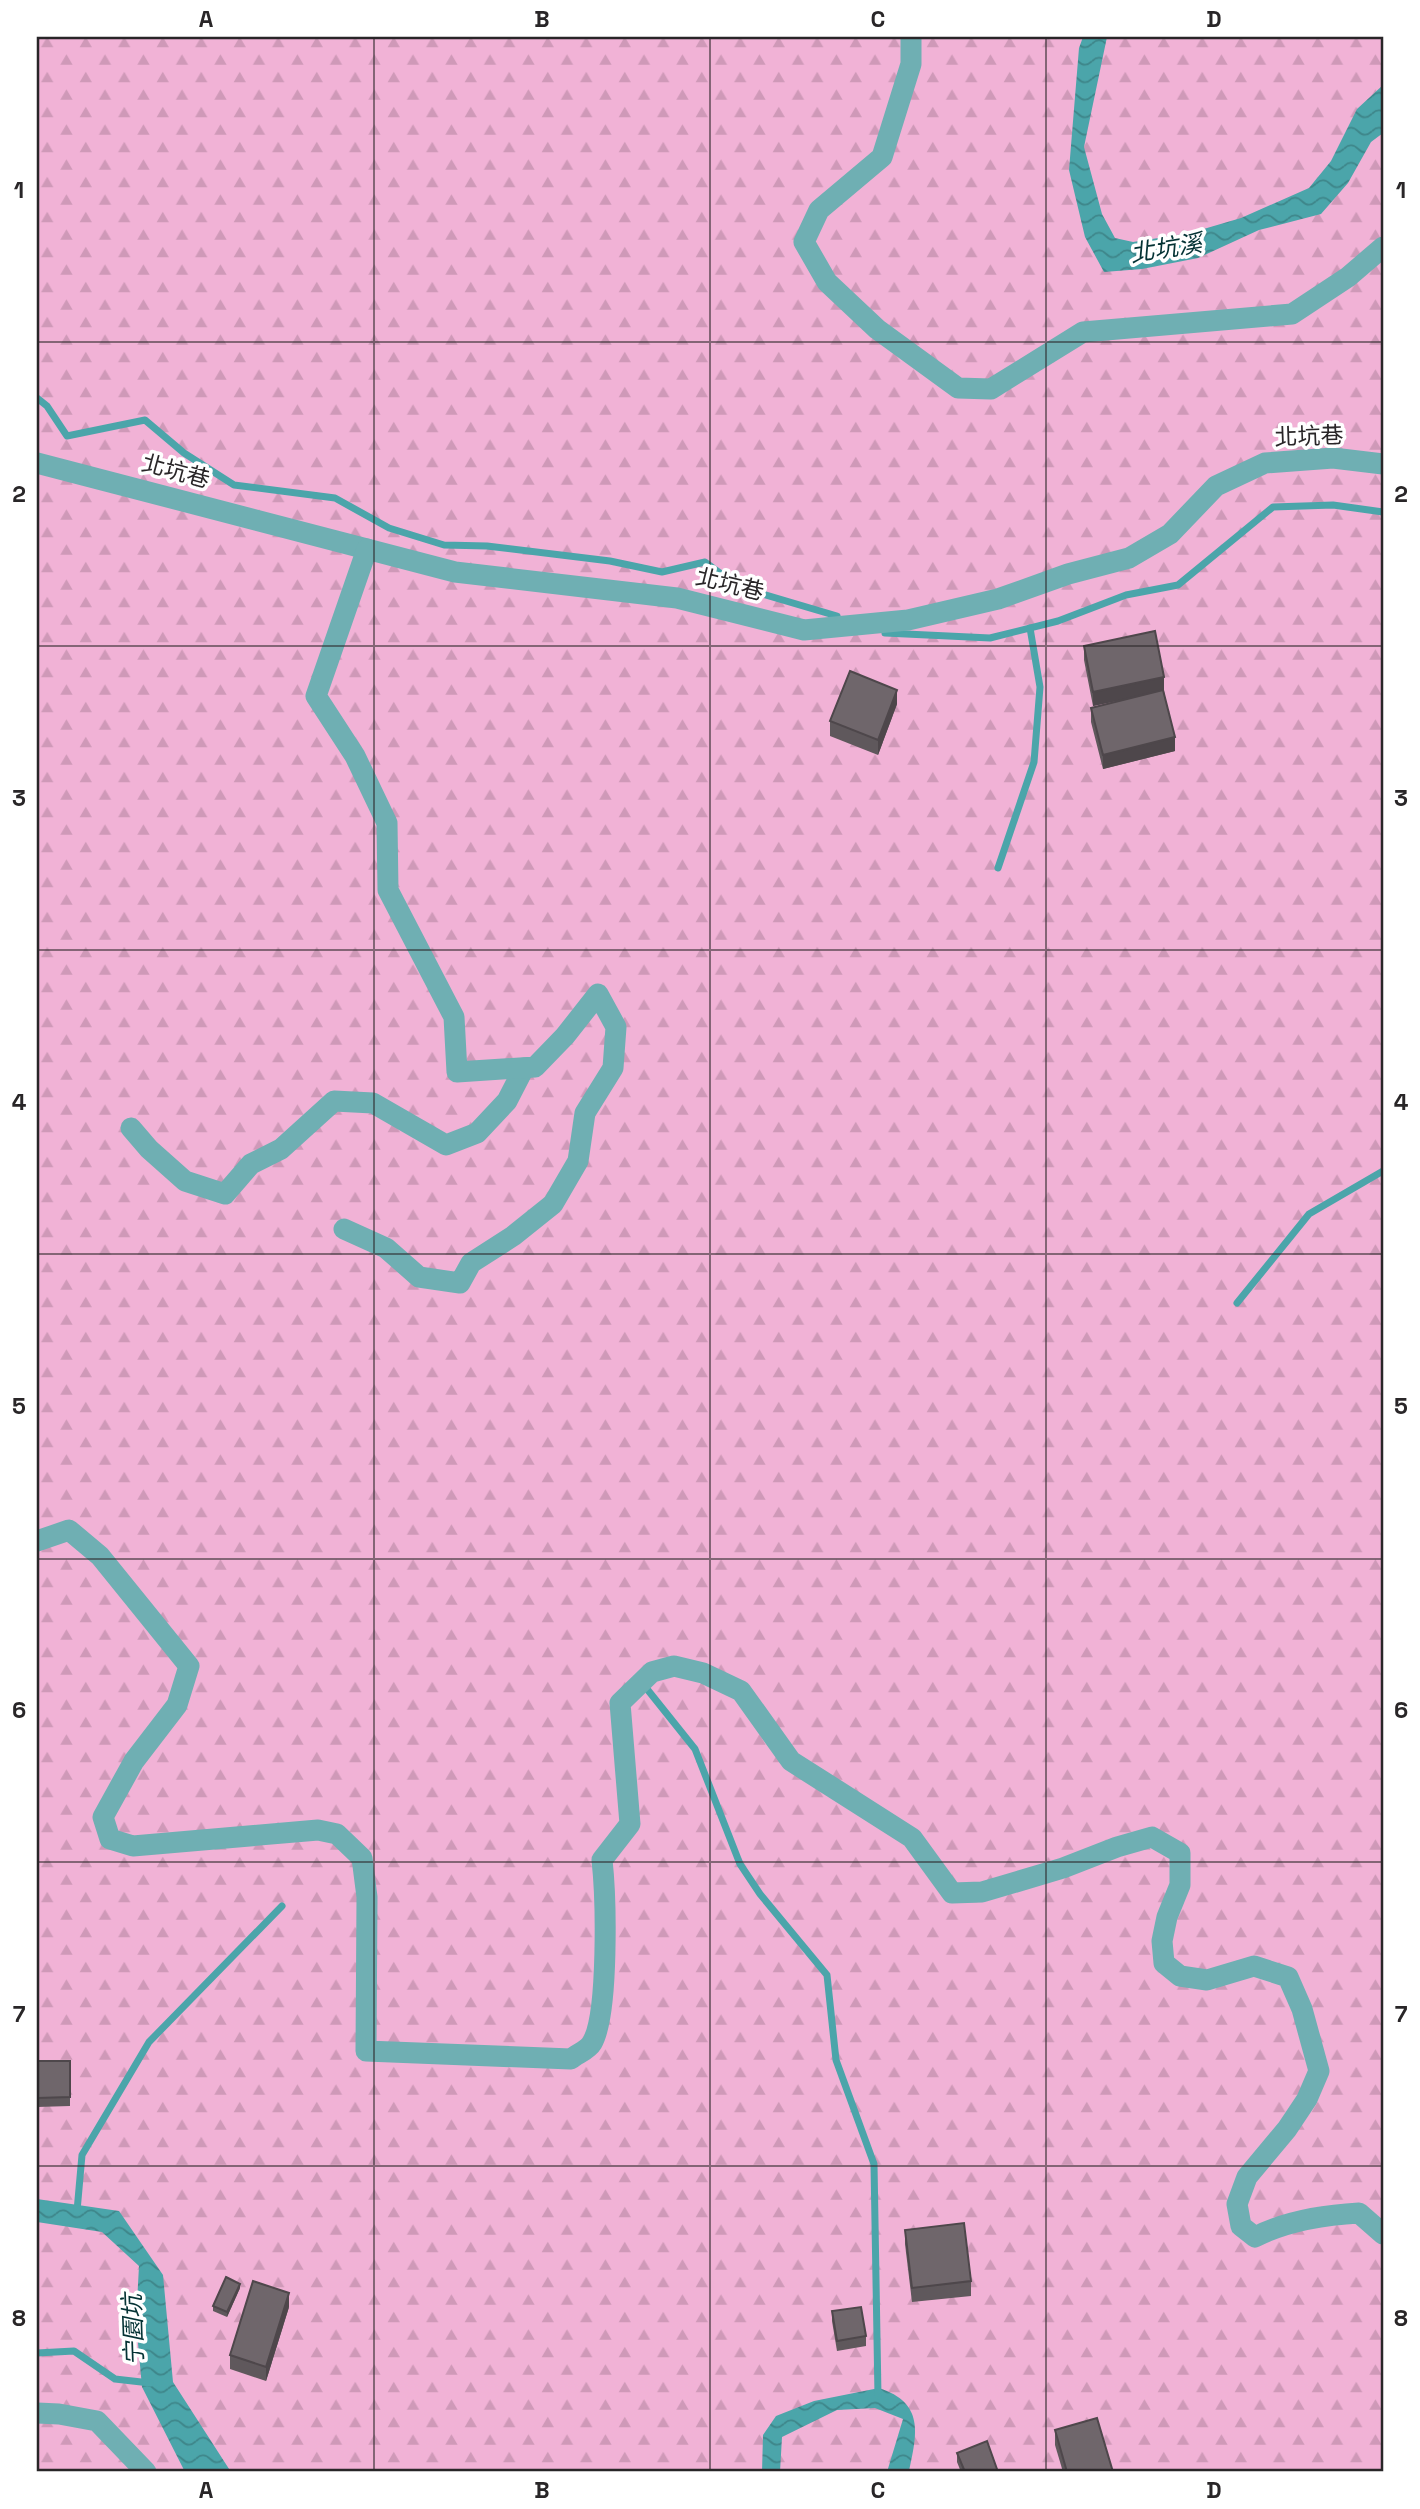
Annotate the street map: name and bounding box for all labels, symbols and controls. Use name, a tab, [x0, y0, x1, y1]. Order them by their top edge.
text: A	[199, 4, 214, 34]
text: B	[534, 4, 550, 34]
text: C	[871, 4, 885, 34]
text: D	[1206, 4, 1222, 34]
text: 1	[14, 175, 24, 205]
text: 1	[1396, 175, 1406, 205]
water label: 北坑溪	[1128, 227, 1207, 269]
street label: 北坑巷	[1274, 420, 1344, 452]
street label: 北坑巷	[139, 448, 213, 494]
text: 2	[12, 479, 26, 509]
text: 2	[1394, 479, 1408, 509]
street label: 北坑巷	[693, 561, 767, 607]
text: 3	[12, 783, 26, 813]
text: 3	[1394, 783, 1408, 813]
text: 4	[12, 1087, 27, 1117]
text: 4	[1394, 1087, 1409, 1117]
text: 5	[12, 1391, 26, 1421]
text: 5	[1394, 1391, 1408, 1421]
text: 6	[12, 1695, 26, 1725]
text: 6	[1394, 1695, 1408, 1725]
text: 7	[13, 1999, 26, 2029]
text: 7	[1395, 1999, 1408, 2029]
water label: 宁園坑	[116, 2290, 150, 2367]
text: 8	[12, 2303, 26, 2333]
text: 8	[1394, 2303, 1408, 2333]
text: A	[199, 2475, 214, 2505]
text: B	[534, 2475, 550, 2505]
text: C	[871, 2475, 885, 2505]
text: D	[1206, 2475, 1222, 2505]

